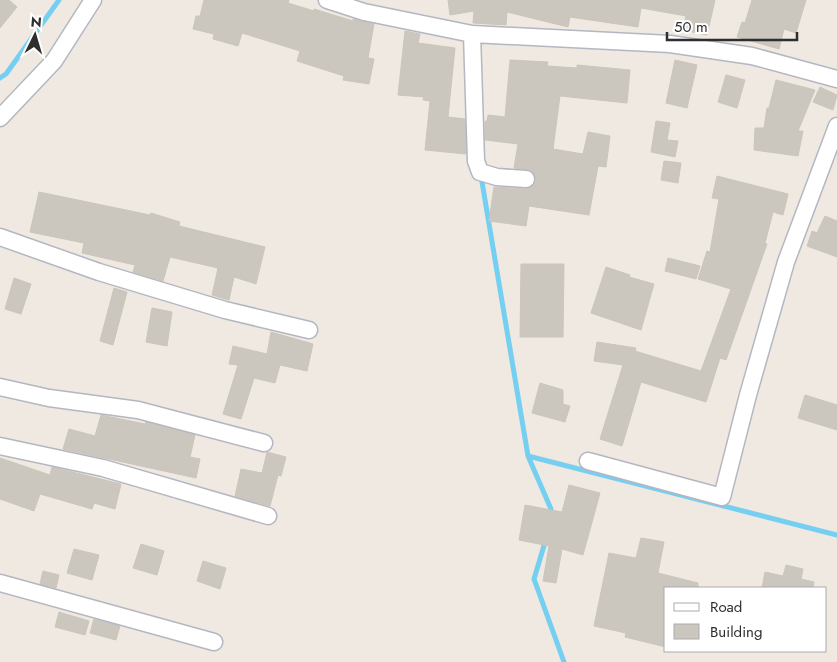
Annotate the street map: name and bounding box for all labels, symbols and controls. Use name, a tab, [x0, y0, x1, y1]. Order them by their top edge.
north arrow	[10, 10, 60, 60]
scale bar	[667, 10, 797, 42]
text: N	[30, 12, 43, 32]
text: 50 m	[674, 16, 708, 38]
legend	[664, 587, 827, 652]
text: Road	[710, 596, 742, 618]
text: Building	[710, 621, 762, 643]

